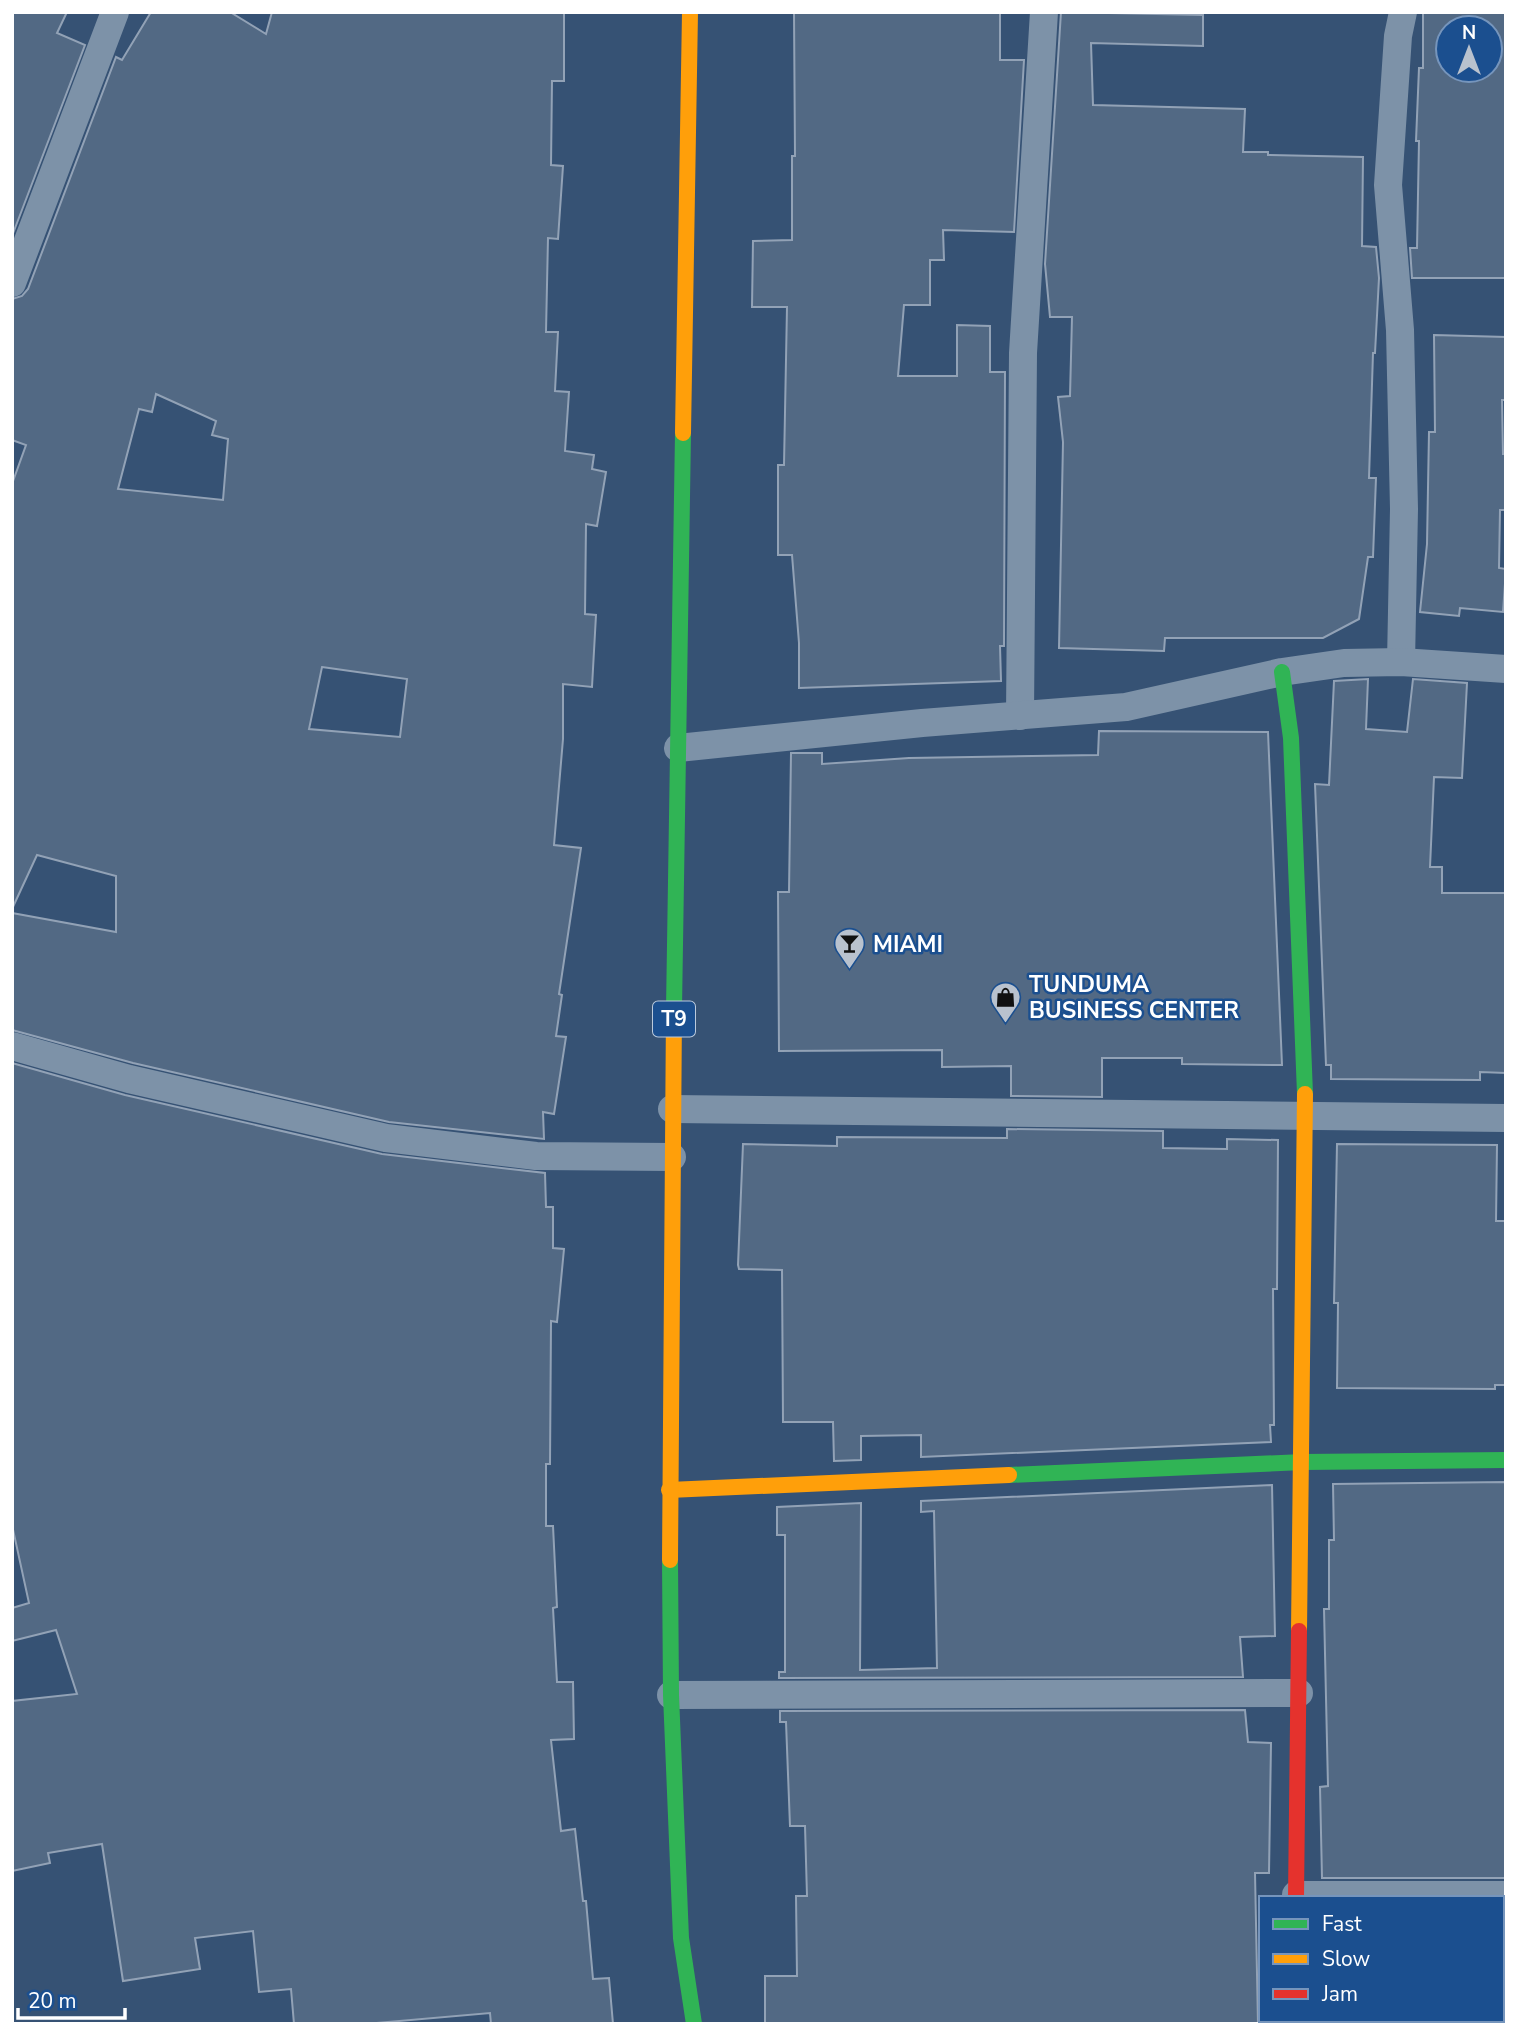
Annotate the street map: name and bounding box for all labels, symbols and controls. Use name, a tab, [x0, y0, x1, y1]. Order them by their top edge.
north arrow	[1434, 14, 1504, 84]
text: N	[1462, 20, 1476, 46]
bar icon: MIAMI	[833, 927, 867, 971]
place label: MIAMI	[873, 929, 943, 960]
place label: TUNDUMA BUSINESS CENTER	[1029, 969, 1239, 1026]
shop icon: TUNDUMA BUSINESS CENTER	[989, 980, 1023, 1024]
road number: T9	[653, 1002, 695, 1036]
legend	[1259, 1896, 1504, 2022]
text: Fast	[1322, 1910, 1362, 1938]
text: Slow	[1322, 1945, 1371, 1973]
scale bar	[18, 1976, 124, 2020]
text: Jam	[1321, 1980, 1358, 2008]
text: 20 m	[28, 1987, 77, 2015]

